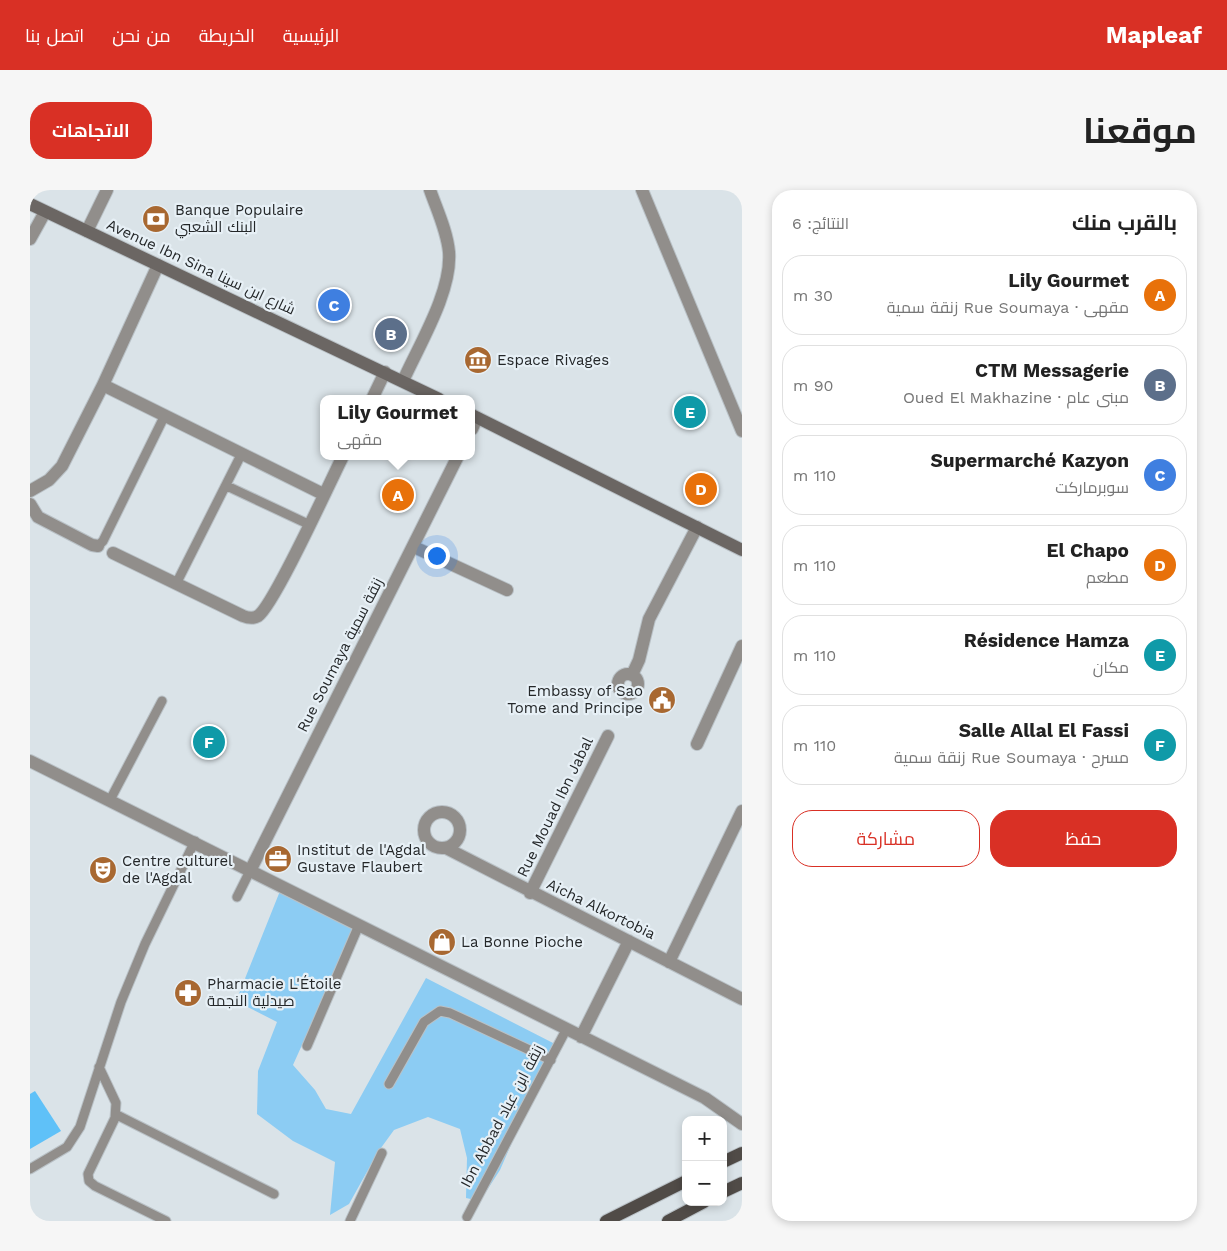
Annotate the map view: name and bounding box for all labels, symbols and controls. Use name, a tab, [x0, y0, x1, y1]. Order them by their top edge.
text: Mapleaf	[1106, 21, 1202, 49]
text: اتصل بنا	[25, 25, 84, 46]
text: من نحن	[112, 25, 171, 46]
text: الخريطة	[199, 25, 255, 46]
text: الرئيسية	[283, 25, 339, 46]
button: الاتجاهات	[30, 102, 152, 159]
text: موقعنا	[1083, 110, 1197, 152]
place label: Banque Populaire البنك الشعبي	[175, 201, 303, 239]
bank icon: Banque Populaire البنك الشعبي	[141, 204, 171, 234]
text: بالقرب منك	[1072, 210, 1177, 235]
text: النتائج: 6	[792, 214, 849, 233]
street label: Avenue Ibn Sina شارع ابن سينا	[103, 215, 298, 320]
text: Lily Gourmet	[1008, 269, 1129, 292]
pin: C	[318, 286, 350, 324]
text: 30 m	[793, 286, 833, 305]
text: A	[1155, 286, 1165, 305]
text: مقهى · Rue Soumaya زنقة سمية	[887, 298, 1129, 317]
pin: B	[375, 315, 407, 353]
museum icon: Espace Rivages	[463, 345, 493, 375]
place label: Espace Rivages	[497, 351, 609, 369]
text: CTM Messagerie	[975, 359, 1129, 382]
text: 90 m	[793, 376, 834, 395]
text: B	[1155, 376, 1165, 395]
text: مبنى عام · Oued El Makhazine	[903, 388, 1129, 407]
pin: E	[674, 393, 706, 431]
popup	[320, 395, 475, 460]
text: Lily Gourmet	[337, 401, 458, 424]
text: مقهى	[337, 430, 382, 449]
text: Supermarché Kazyon	[930, 449, 1129, 472]
text: 110 m	[793, 466, 836, 485]
text: C	[1155, 466, 1165, 485]
pin: D	[685, 470, 717, 508]
pin: A	[382, 476, 414, 514]
text: سوبرماركت	[1055, 478, 1129, 497]
text: El Chapo	[1047, 539, 1129, 562]
your location	[424, 543, 450, 569]
text: 110 m	[793, 556, 836, 575]
text: D	[1154, 556, 1166, 575]
text: مطعم	[1086, 568, 1129, 587]
street label: Rue Soumaya زنقة سمية	[293, 575, 387, 735]
text: Résidence Hamza	[964, 629, 1129, 652]
text: 110 m	[793, 646, 836, 665]
text: E	[1155, 646, 1165, 665]
text: مكان	[1093, 658, 1129, 677]
place label: Embassy of Sao Tome and Principe	[507, 682, 643, 717]
public building icon: Embassy of Sao Tome and Principe	[647, 685, 677, 715]
text: Salle Allal El Fassi	[959, 719, 1129, 742]
pin: F	[193, 723, 225, 761]
street label: Rue Mouad Ibn Jabal	[513, 734, 597, 880]
text: 110 m	[793, 736, 836, 755]
text: F	[1155, 736, 1165, 755]
text: مسرح · Rue Soumaya زنقة سمية	[894, 748, 1129, 767]
button: مشاركة	[792, 810, 980, 867]
button: حفظ	[990, 810, 1177, 867]
place label: Institut de l'Agdal Gustave Flaubert	[297, 841, 426, 876]
office icon: Institut de l'Agdal Gustave Flaubert	[263, 844, 293, 874]
place label: Centre culturel de l'Agdal	[122, 852, 233, 887]
theatre icon: Centre culturel de l'Agdal	[88, 855, 118, 885]
street label: Aicha Alkortobia	[544, 875, 659, 943]
shop icon: La Bonne Pioche	[427, 927, 457, 957]
place label: La Bonne Pioche	[461, 933, 583, 951]
place label: Pharmacie L'Étoile صيدلية النجمة	[207, 975, 341, 1010]
pharmacy icon: Pharmacie L'Étoile صيدلية النجمة	[173, 978, 203, 1008]
street label: Ibn Abbad زنقة ابن عباد	[457, 1041, 548, 1191]
map controls	[682, 1116, 727, 1206]
button: +	[682, 1116, 727, 1161]
button: −	[682, 1161, 727, 1206]

